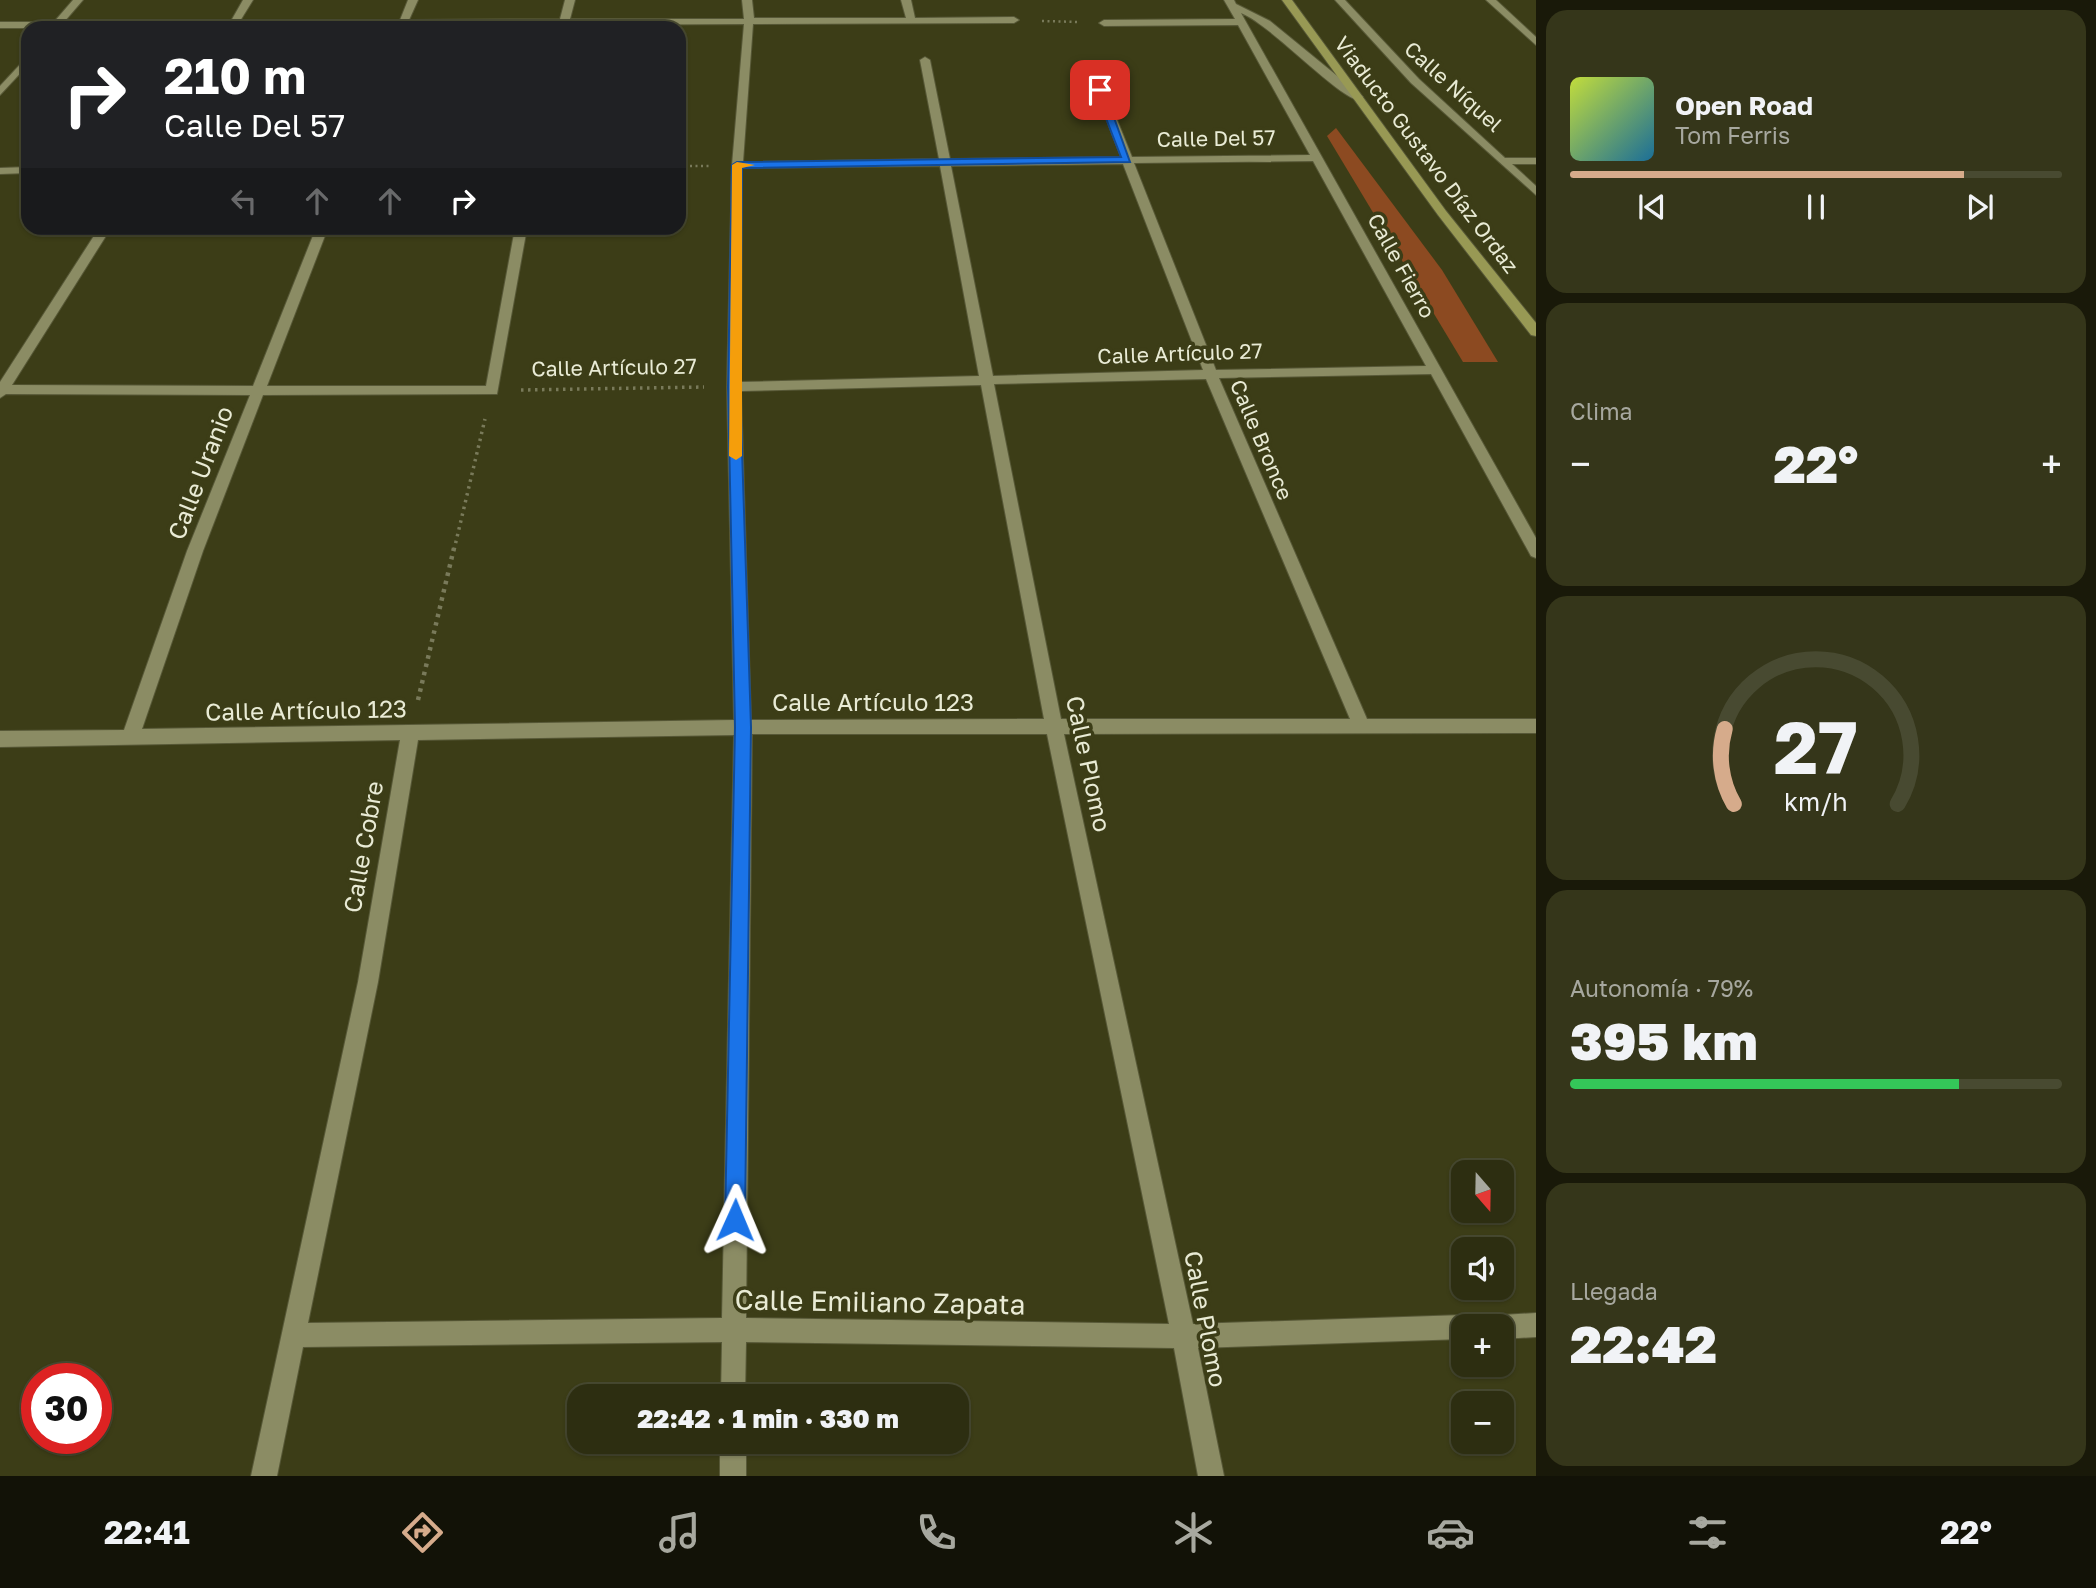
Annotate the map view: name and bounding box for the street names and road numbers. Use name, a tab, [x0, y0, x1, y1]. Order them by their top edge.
street label: Viaducto Gustavo Díaz Ordaz	[1329, 31, 1524, 278]
street label: Calle Níquel	[1399, 35, 1508, 137]
street label: Calle Del 57	[1156, 124, 1276, 152]
street label: Calle Fierro	[1362, 209, 1441, 322]
street label: Calle Artículo 27	[1097, 337, 1263, 369]
street label: Calle Artículo 27	[531, 353, 697, 381]
street label: Calle Bronce	[1225, 376, 1299, 504]
street label: Calle Uranio	[161, 402, 238, 543]
street label: Calle Artículo 123	[772, 687, 974, 716]
street label: Calle Artículo 123	[205, 693, 407, 726]
street label: Calle Plomo	[1061, 693, 1118, 834]
street label: Calle Cobre	[337, 779, 388, 915]
street label: Calle Plomo	[1179, 1248, 1234, 1389]
street label: Calle Emiliano Zapata	[734, 1282, 1026, 1321]

